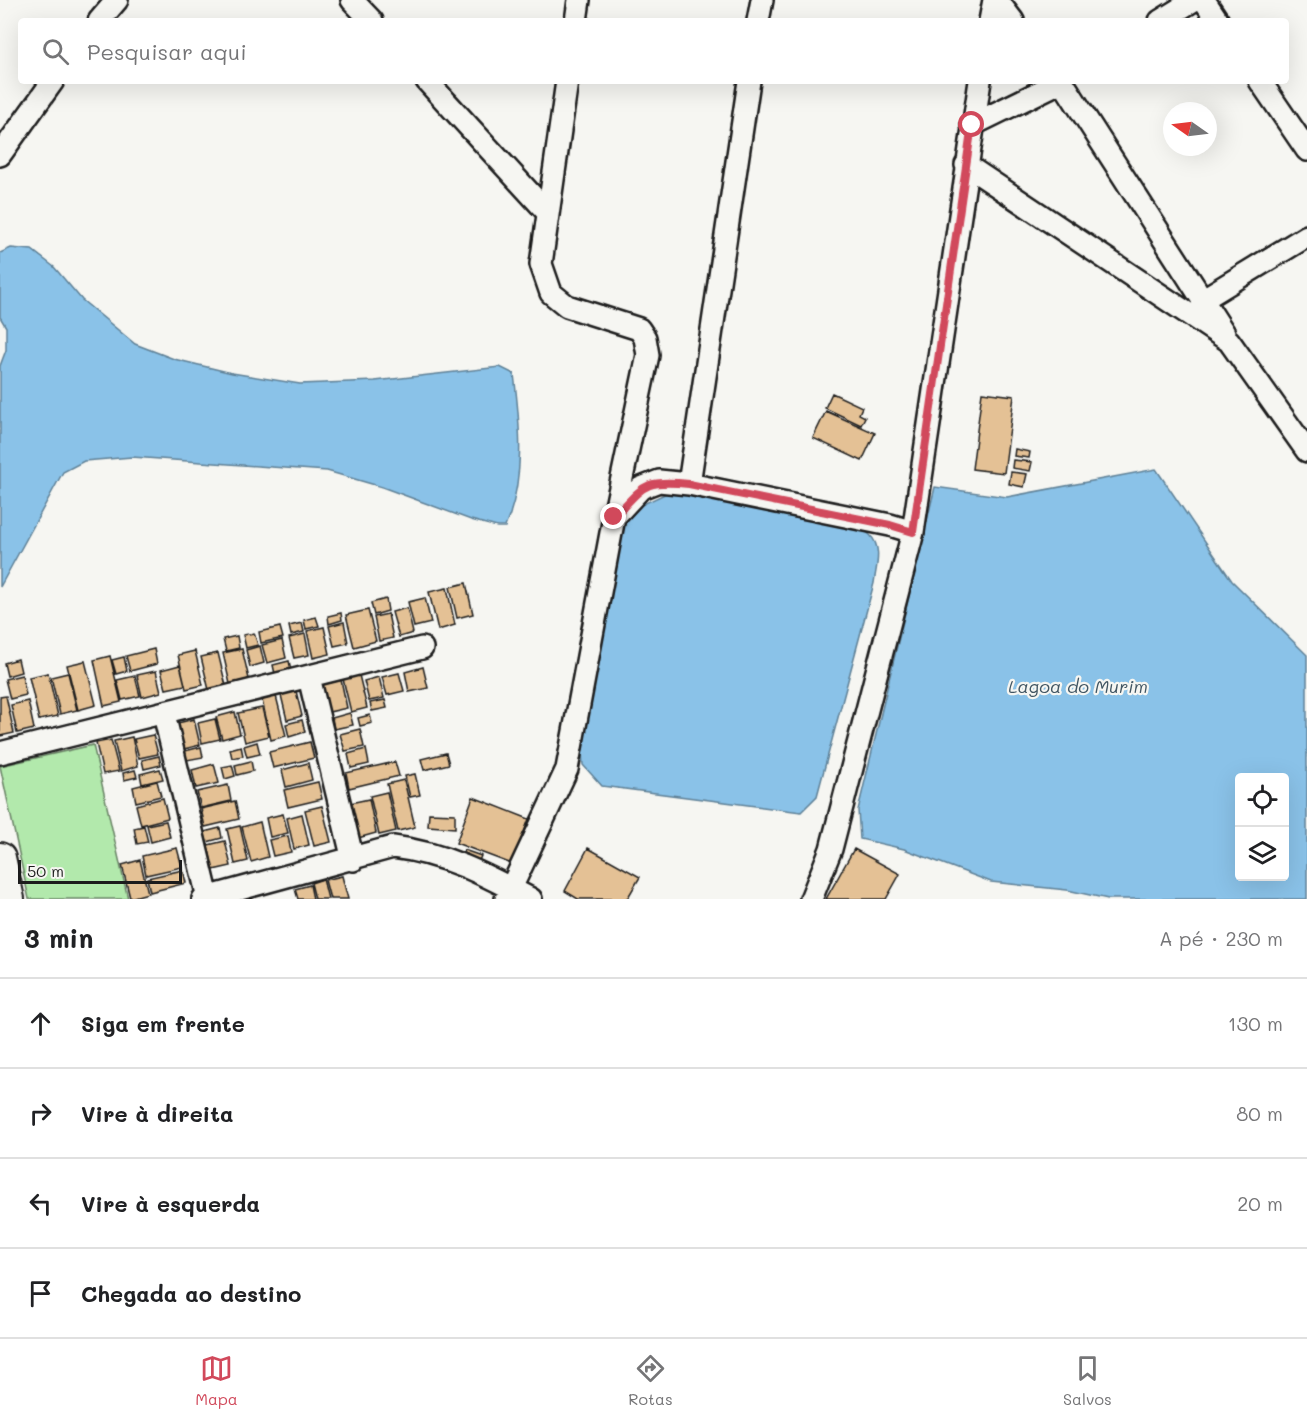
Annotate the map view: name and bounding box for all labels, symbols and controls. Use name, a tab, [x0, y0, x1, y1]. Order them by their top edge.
search box	[18, 18, 1289, 84]
icon: search	[39, 35, 72, 68]
text: Pesquisar aqui	[87, 37, 247, 66]
north arrow	[1163, 102, 1217, 156]
route start	[958, 111, 984, 137]
route end	[600, 503, 626, 529]
water label: Lagoa do Murim	[1008, 674, 1148, 698]
map controls	[1235, 773, 1289, 881]
button: locate	[1235, 773, 1289, 827]
button: layers	[1235, 827, 1289, 881]
scale bar	[18, 857, 182, 884]
text: 50 m	[27, 860, 64, 881]
text: 3 min	[24, 921, 93, 955]
text: A pé · 230 m	[1159, 925, 1283, 951]
icon: ahead	[24, 1007, 57, 1040]
text: Siga em frente	[81, 1009, 245, 1038]
text: 130 m	[1228, 1010, 1283, 1036]
icon: right	[24, 1097, 57, 1130]
text: Vire à direita	[81, 1099, 234, 1128]
text: 80 m	[1236, 1100, 1283, 1126]
icon: left	[24, 1187, 57, 1220]
text: Vire à esquerda	[81, 1189, 260, 1218]
text: 20 m	[1237, 1190, 1283, 1216]
icon: arrive	[24, 1277, 57, 1310]
text: Chegada ao destino	[81, 1279, 301, 1308]
tab: Mapa	[195, 1352, 238, 1409]
tab: Rotas	[628, 1352, 673, 1409]
tab: Salvos	[1063, 1352, 1112, 1409]

